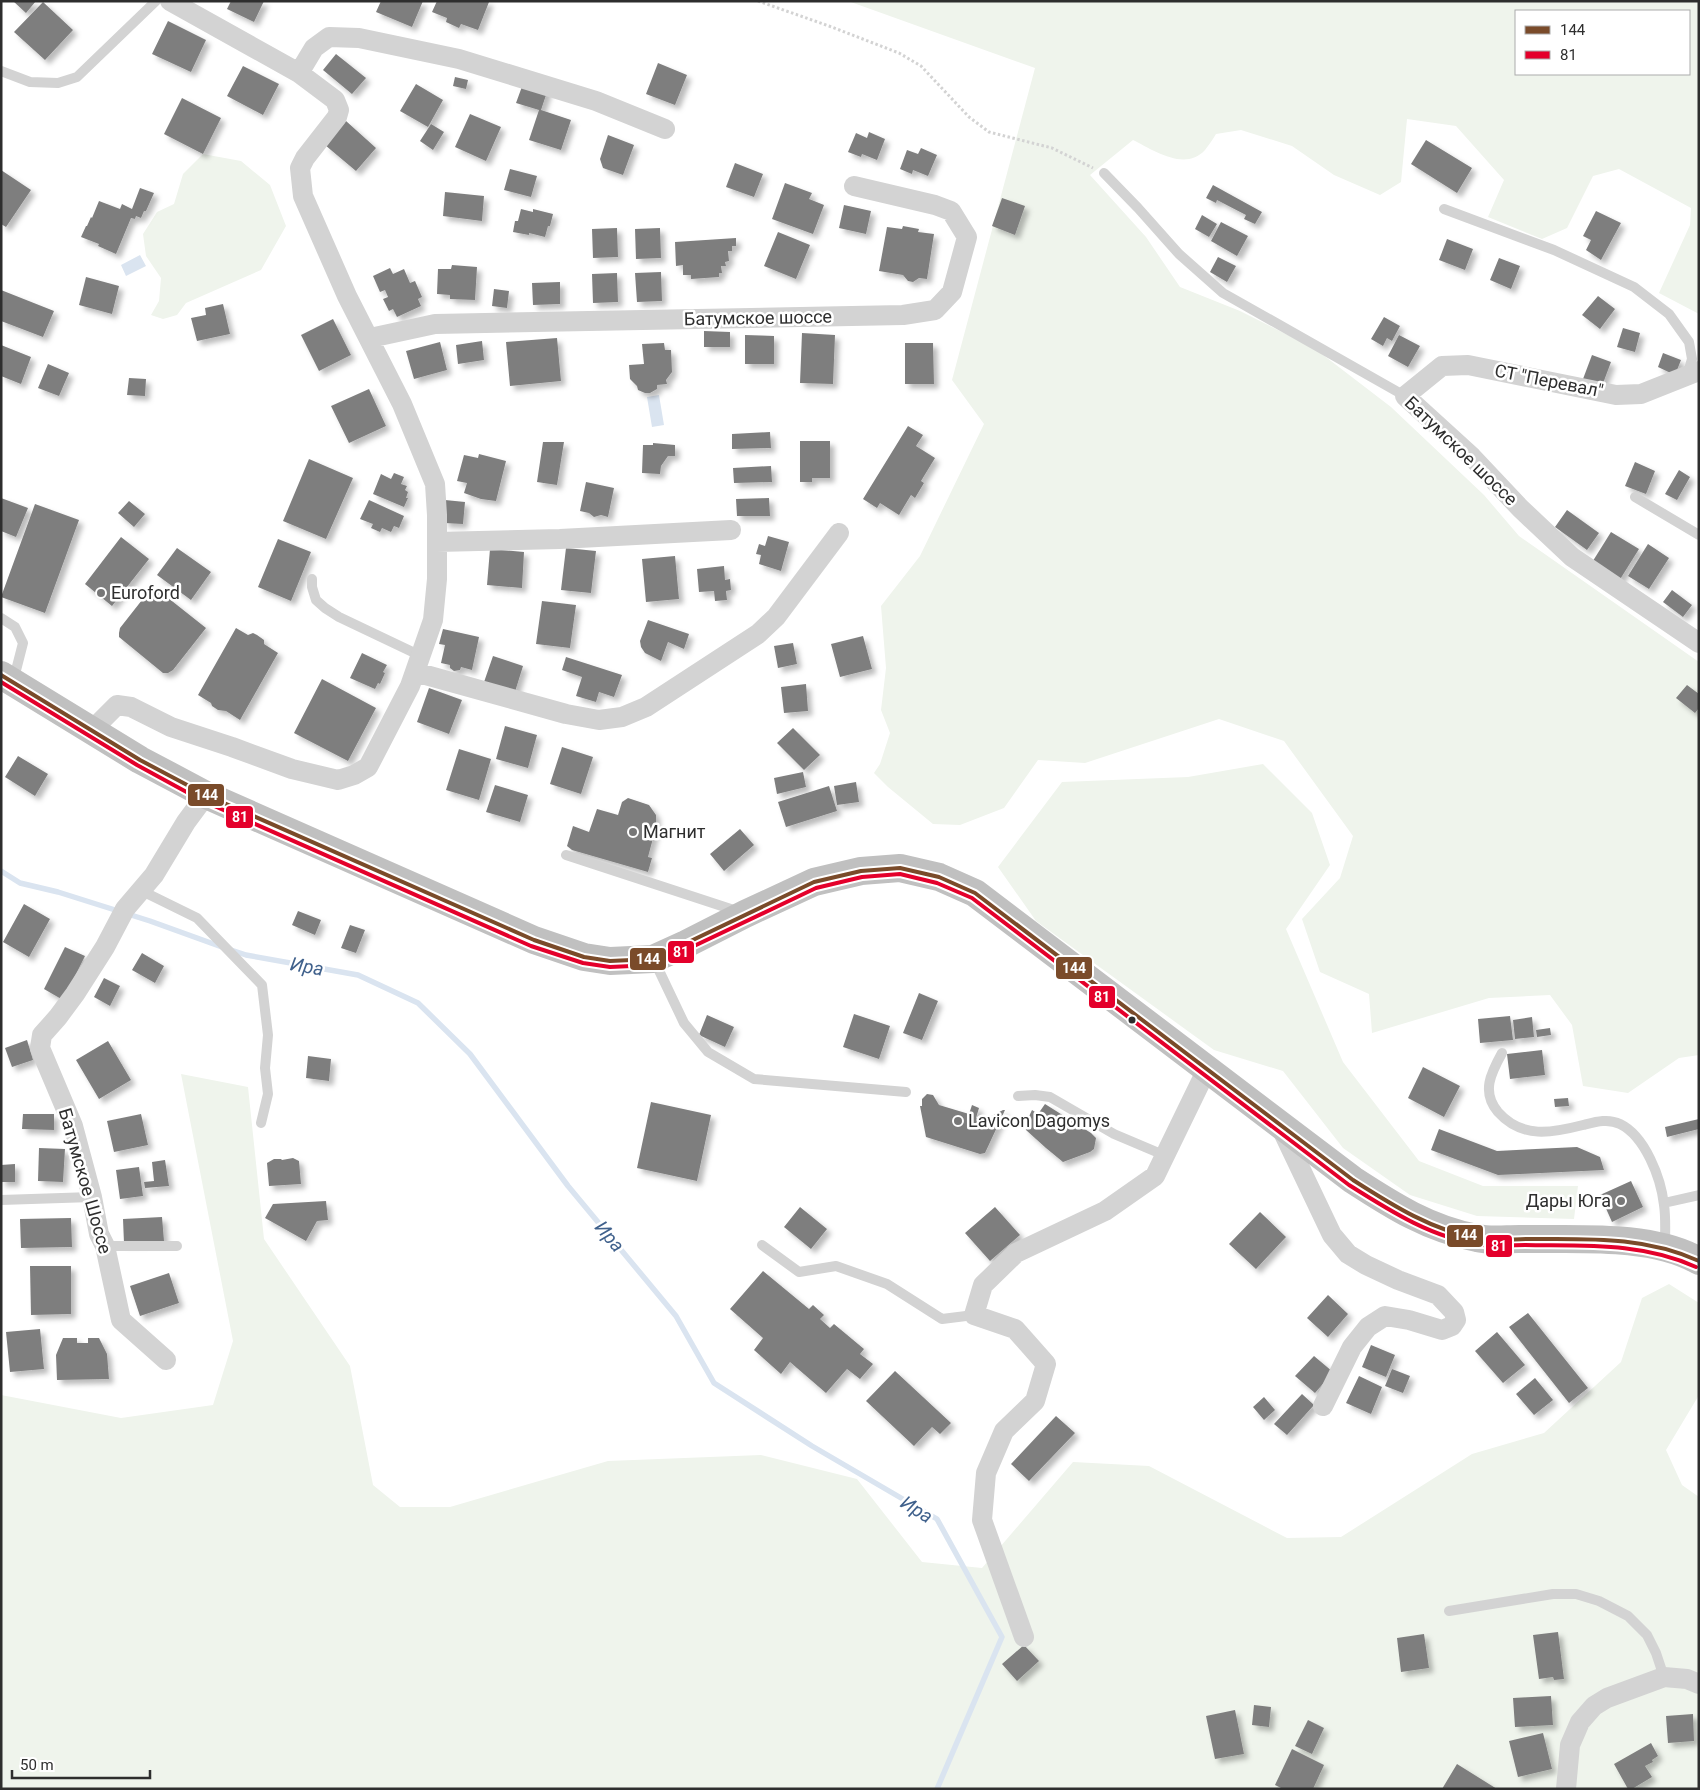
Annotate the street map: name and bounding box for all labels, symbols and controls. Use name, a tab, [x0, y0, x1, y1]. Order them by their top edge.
legend	[1515, 10, 1690, 75]
text: 144	[1560, 21, 1586, 39]
text: 81	[1560, 46, 1577, 64]
street label: Батумское шоссе	[684, 306, 832, 329]
street label: СТ "Перевал"	[1493, 360, 1605, 401]
street label: Батумское шоссе	[1401, 392, 1522, 510]
place label: Euroford	[111, 582, 180, 603]
marker: Euroford	[95, 587, 107, 599]
line badge: 144	[187, 783, 225, 807]
text: 144	[194, 787, 218, 803]
line badge: 81	[225, 805, 254, 829]
text: 81	[232, 809, 248, 825]
place label: Магнит	[643, 821, 706, 842]
marker: Магнит	[627, 826, 639, 838]
line badge: 81	[667, 940, 695, 964]
text: 81	[673, 944, 689, 960]
line badge: 144	[629, 947, 667, 971]
text: 144	[636, 951, 660, 967]
water label: Ира	[288, 952, 325, 981]
line badge: 144	[1055, 956, 1093, 980]
text: 144	[1062, 960, 1086, 976]
line badge: 81	[1088, 985, 1116, 1009]
text: 81	[1094, 989, 1110, 1005]
unlabelled marker	[1127, 1015, 1137, 1025]
street label: Батумское Шоссе	[55, 1106, 116, 1256]
place label: Lavicon Dagomys	[968, 1110, 1110, 1131]
marker: Lavicon Dagomys	[952, 1115, 964, 1127]
place label: Дары Юга	[1526, 1190, 1611, 1211]
marker: Дары Юга	[1615, 1195, 1627, 1207]
water label: Ира	[590, 1216, 629, 1257]
line badge: 144	[1446, 1224, 1484, 1248]
text: 144	[1453, 1227, 1477, 1243]
line badge: 81	[1485, 1234, 1513, 1258]
text: 81	[1491, 1238, 1507, 1254]
water label: Ира	[896, 1491, 937, 1528]
scale bar	[12, 1748, 150, 1780]
text: 50 m	[20, 1756, 54, 1774]

